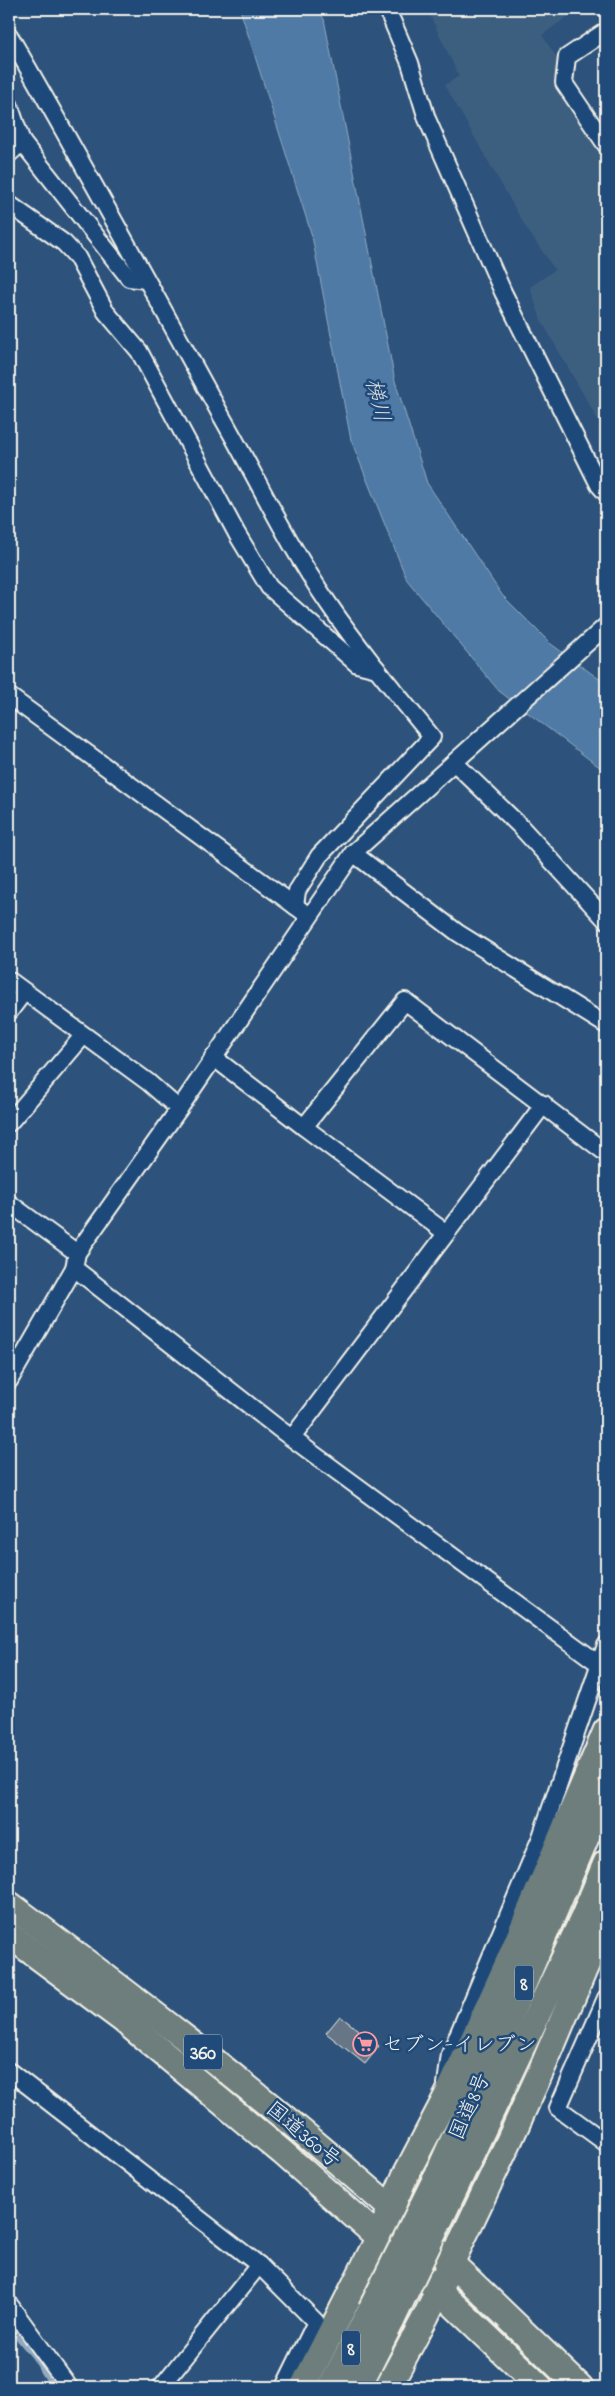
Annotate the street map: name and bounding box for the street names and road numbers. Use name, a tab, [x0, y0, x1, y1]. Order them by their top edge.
road number: 8	[515, 1966, 533, 2000]
road number: 360	[184, 2034, 222, 2070]
street label: 国道8号	[443, 2068, 499, 2145]
street label: 国道360号	[259, 2095, 347, 2176]
road number: 8	[342, 2330, 360, 2366]

